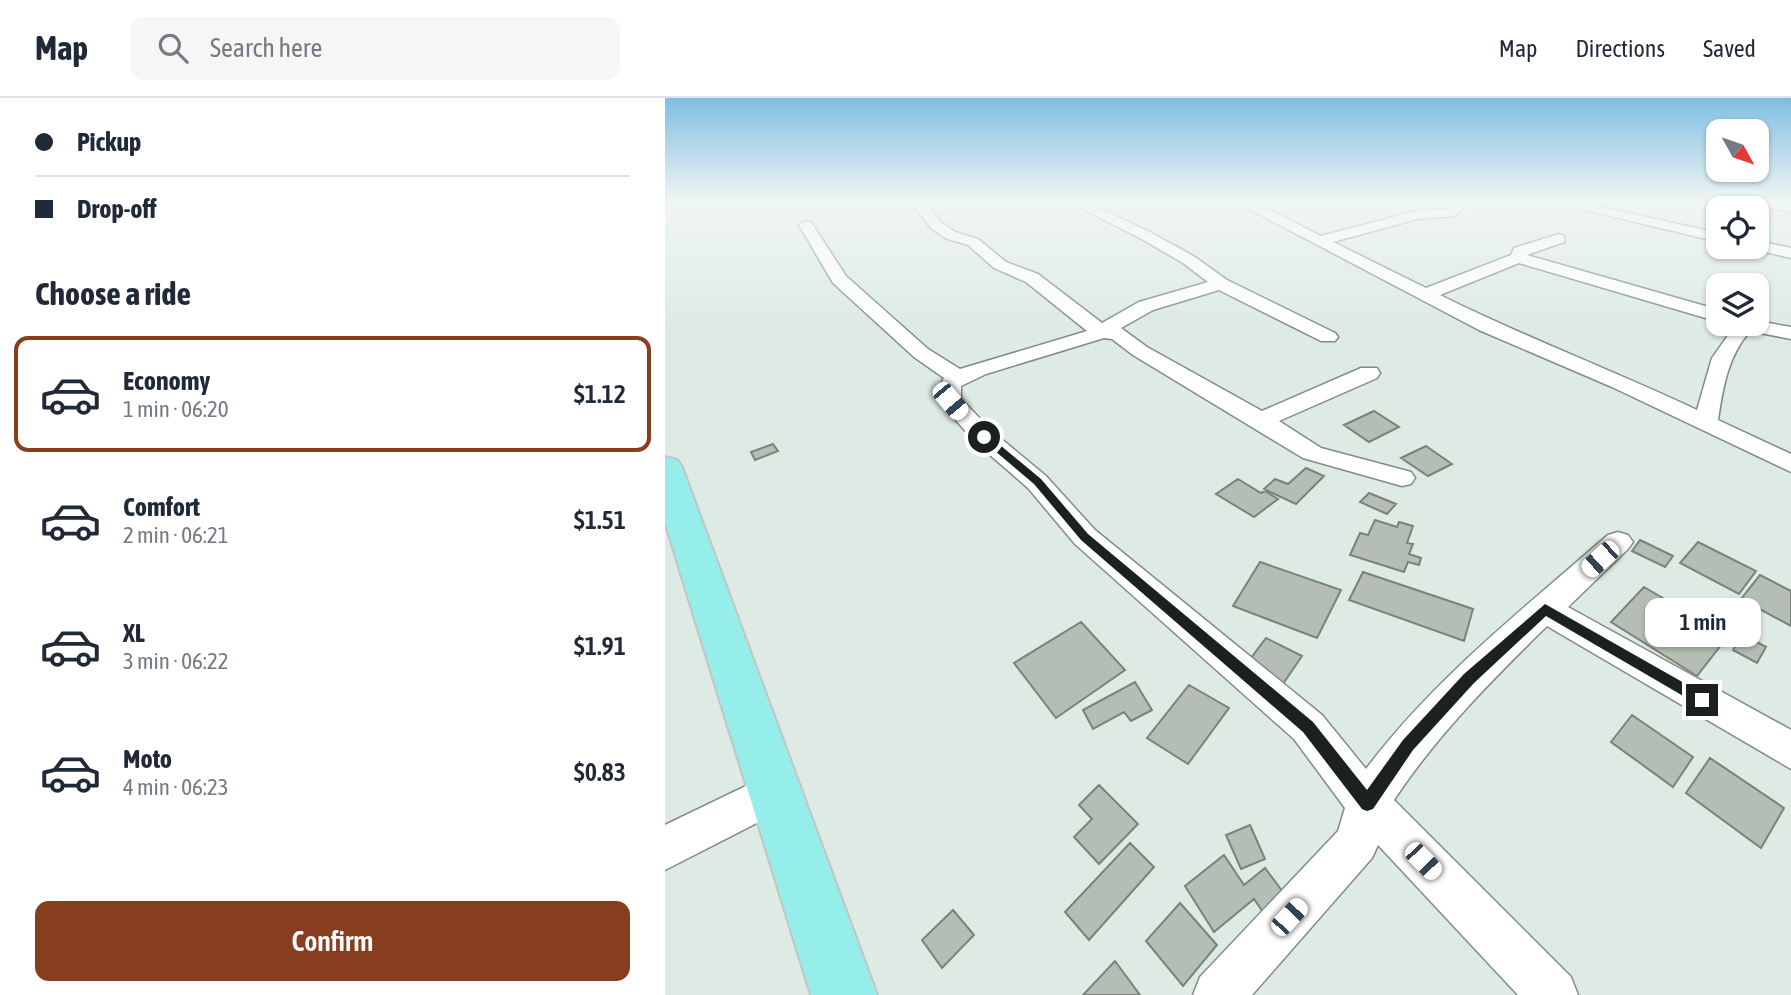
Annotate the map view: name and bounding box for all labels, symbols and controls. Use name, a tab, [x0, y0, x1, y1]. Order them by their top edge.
search box	[130, 17, 620, 80]
text: Map	[35, 29, 88, 67]
icon: search	[154, 29, 192, 67]
text: Search here	[210, 33, 322, 63]
text: Map	[1499, 35, 1537, 62]
text: Directions	[1575, 35, 1665, 62]
text: Saved	[1703, 35, 1756, 62]
north arrow	[1706, 119, 1769, 182]
map controls	[1706, 119, 1769, 336]
text: Pickup	[77, 127, 141, 157]
text: Drop-off	[77, 194, 157, 224]
button: locate	[1706, 196, 1769, 259]
button: layers	[1706, 273, 1769, 336]
text: Choose a ride	[35, 275, 191, 312]
icon: car	[39, 363, 102, 426]
text: Economy	[123, 366, 210, 396]
car	[929, 378, 972, 424]
text: $1.12	[574, 379, 626, 409]
text: 1 min · 06:20	[123, 396, 229, 422]
route start	[968, 421, 1000, 453]
icon: car	[39, 489, 102, 552]
text: Comfort	[123, 492, 200, 522]
text: $1.51	[574, 505, 626, 535]
text: 2 min · 06:21	[123, 522, 229, 548]
car	[1578, 537, 1623, 581]
callout: 1 min	[1644, 598, 1760, 648]
text: 1 min	[1680, 609, 1726, 635]
icon: car	[39, 615, 102, 678]
text: XL	[123, 618, 145, 648]
text: $1.91	[574, 631, 626, 661]
text: 3 min · 06:22	[123, 648, 229, 674]
route end	[1686, 684, 1718, 716]
icon: car	[39, 741, 102, 804]
text: Moto	[123, 744, 172, 774]
text: $0.83	[574, 757, 626, 787]
text: 4 min · 06:23	[123, 774, 229, 800]
car	[1401, 839, 1446, 883]
car	[1267, 894, 1312, 940]
button: Confirm	[35, 901, 630, 981]

